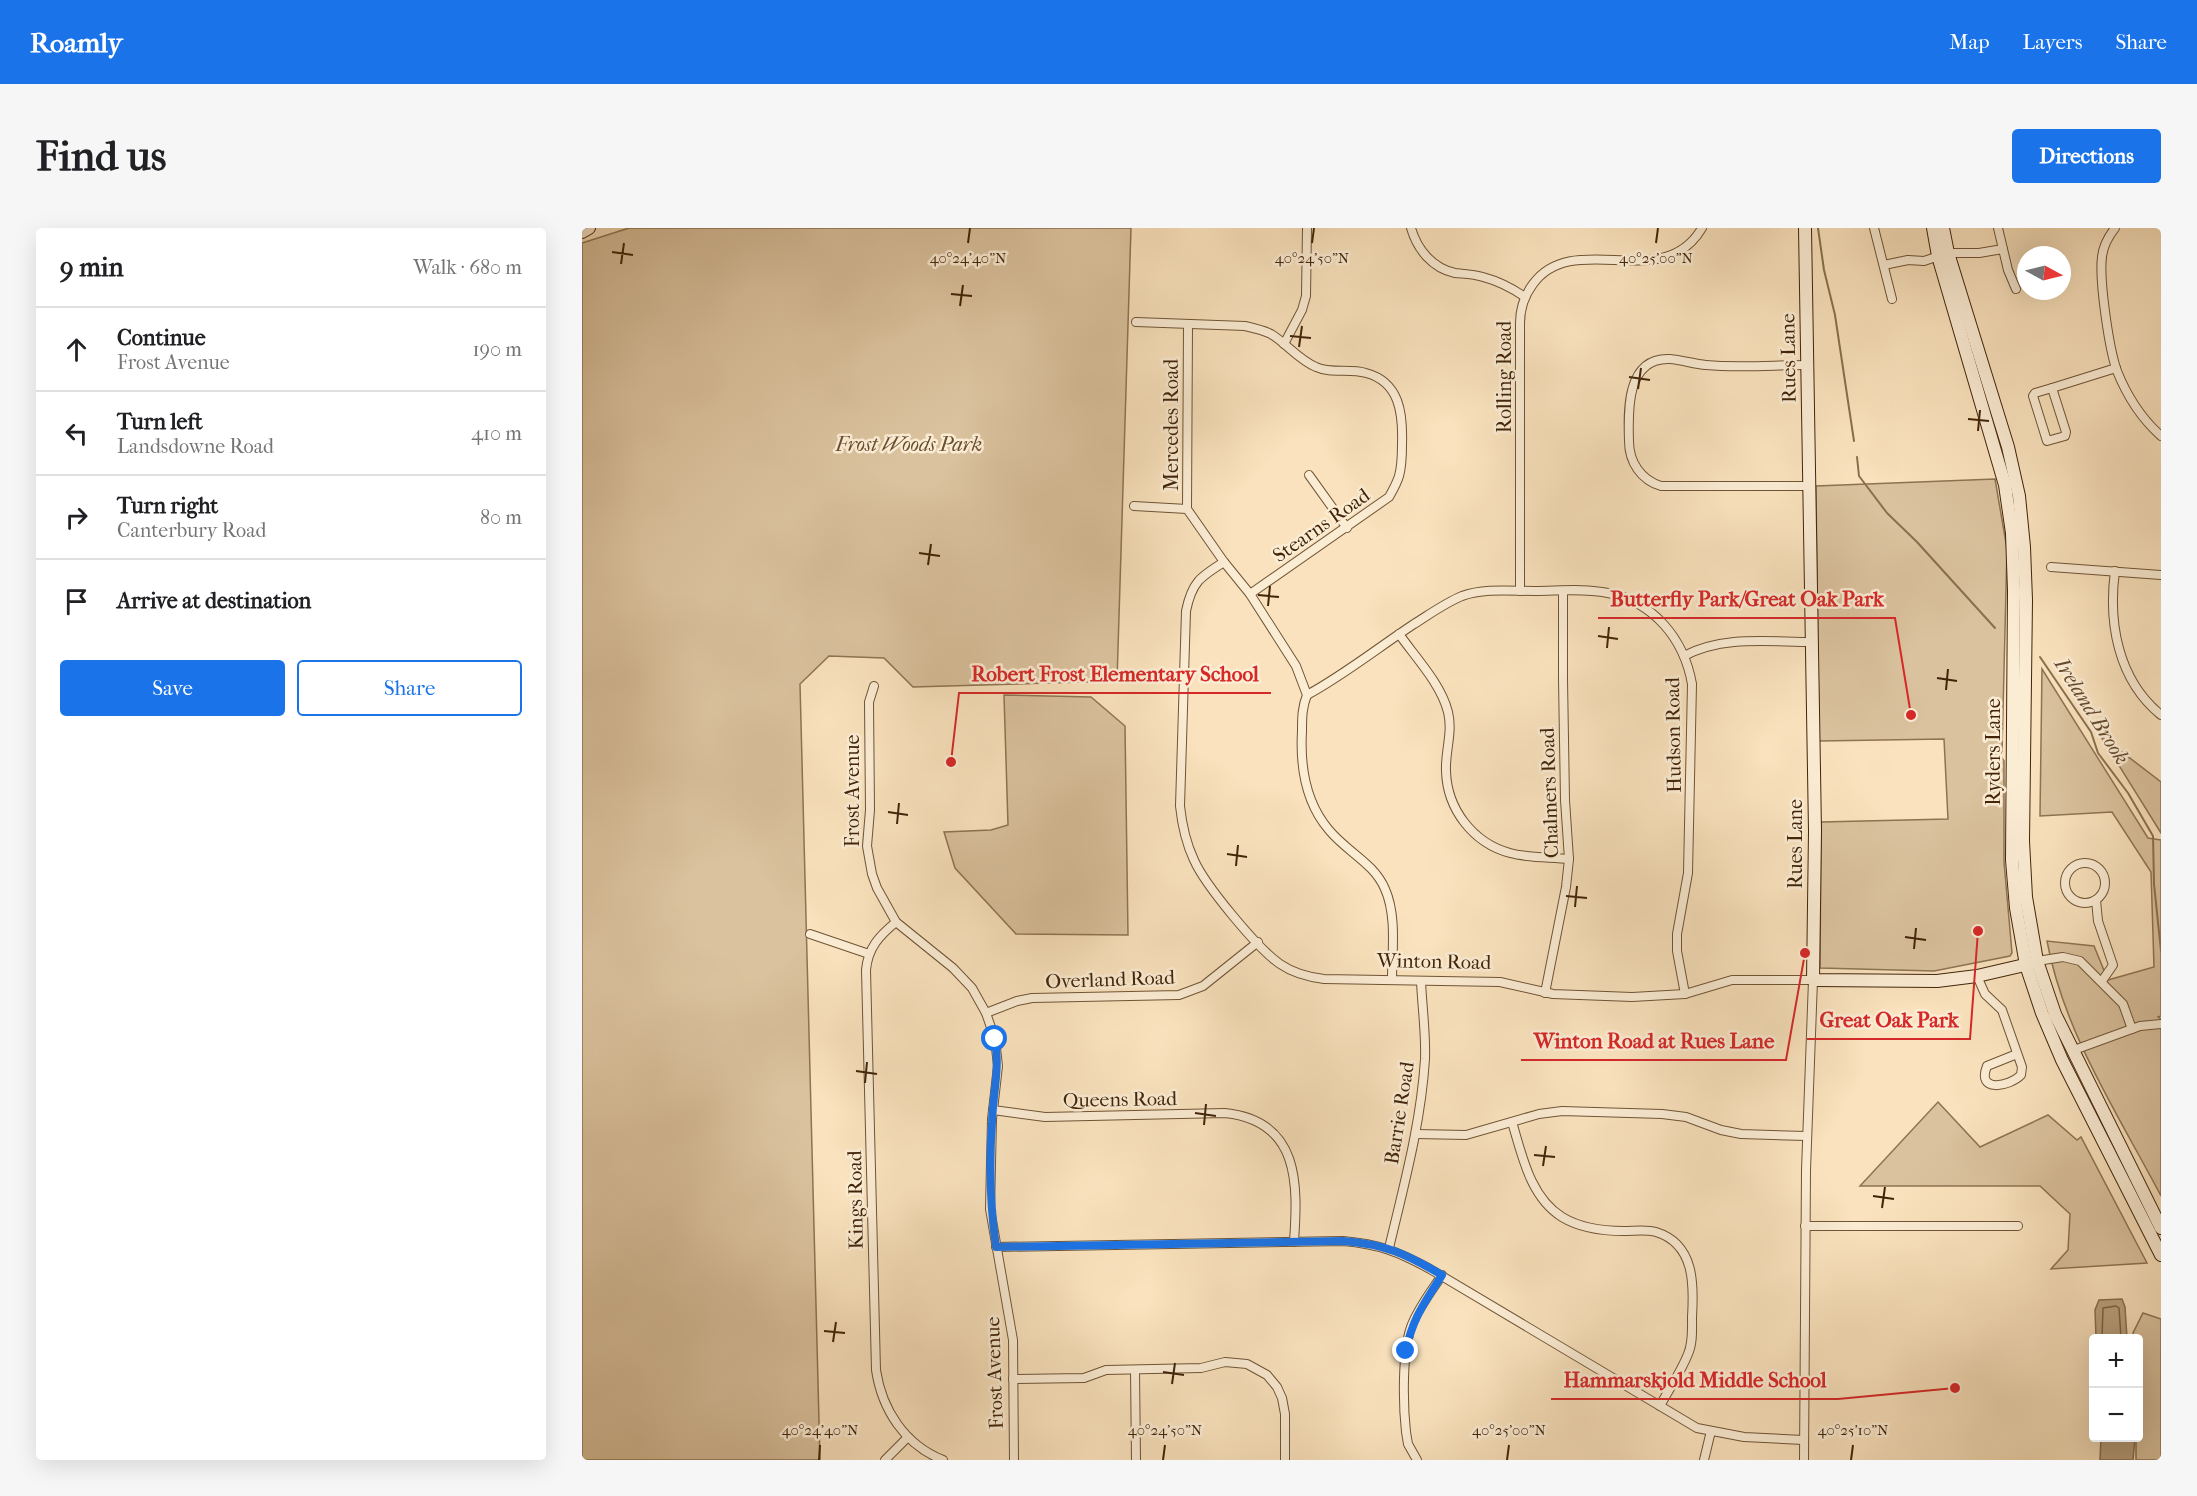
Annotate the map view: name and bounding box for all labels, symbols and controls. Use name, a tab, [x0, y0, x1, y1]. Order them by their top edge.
text: Roamly	[30, 26, 122, 59]
text: Map	[1949, 30, 1990, 54]
text: Layers	[2023, 30, 2082, 54]
text: Share	[2115, 30, 2167, 54]
button: Directions	[2012, 129, 2161, 183]
text: Find us	[36, 132, 166, 181]
north arrow	[2017, 246, 2071, 300]
text: 40°24'40"N	[930, 249, 1007, 267]
text: 40°24'50"N	[1275, 249, 1350, 267]
text: 40°25'00"N	[1619, 249, 1694, 267]
text: 9 min	[60, 252, 124, 283]
text: Walk · 680 m	[413, 256, 522, 279]
street label: Rues Lane	[1776, 313, 1801, 403]
street label: Rolling Road	[1493, 320, 1516, 433]
text: Continue	[117, 325, 206, 351]
icon: ahead	[60, 333, 93, 366]
text: 190 m	[472, 338, 522, 361]
text: Frost Avenue	[117, 351, 230, 374]
street label: Mercedes Road	[1160, 358, 1183, 491]
text: Turn left	[117, 409, 203, 435]
icon: left	[60, 417, 93, 450]
text: 410 m	[471, 422, 522, 445]
park label: Frost Woods Park	[835, 433, 982, 456]
text: Landsdowne Road	[117, 435, 274, 458]
street label: Stearns Road	[1268, 483, 1375, 567]
text: Turn right	[117, 493, 218, 519]
icon: right	[60, 501, 93, 534]
text: 80 m	[480, 506, 522, 529]
text: Canterbury Road	[117, 519, 266, 542]
callout: Butterfly Park/Great Oak Park	[1598, 579, 1895, 618]
icon: arrive	[60, 585, 93, 618]
text: Butterfly Park/Great Oak Park	[1610, 587, 1885, 611]
text: Arrive at destination	[117, 588, 311, 614]
water label: Ireland Brook	[2049, 652, 2134, 769]
callout: Robert Frost Elementary School	[959, 654, 1271, 693]
button: Save	[60, 660, 285, 716]
button: Share	[297, 660, 522, 716]
text: Robert Frost Elementary School	[971, 662, 1259, 686]
street label: Hudson Road	[1661, 676, 1686, 793]
street label: Ryders Lane	[1982, 698, 2005, 806]
street label: Chalmers Road	[1536, 726, 1563, 859]
street label: Frost Avenue	[841, 735, 864, 847]
street label: Rues Lane	[1784, 799, 1807, 889]
street label: Winton Road	[1376, 949, 1493, 974]
street label: Overland Road	[1045, 966, 1176, 993]
callout: Great Oak Park	[1807, 1000, 1970, 1039]
text: Great Oak Park	[1819, 1008, 1960, 1032]
callout: Winton Road at Rues Lane	[1521, 1021, 1786, 1060]
route start	[981, 1025, 1007, 1051]
text: Winton Road at Rues Lane	[1533, 1029, 1775, 1053]
street label: Barrie Road	[1380, 1059, 1419, 1166]
street label: Queens Road	[1063, 1087, 1178, 1112]
street label: Kings Road	[843, 1149, 868, 1250]
street label: Frost Avenue	[981, 1316, 1008, 1430]
map controls	[2089, 1334, 2143, 1442]
button: +	[2089, 1334, 2143, 1388]
route end	[1392, 1337, 1418, 1363]
callout: Hammarskjold Middle School	[1551, 1360, 1838, 1399]
text: Hammarskjold Middle School	[1563, 1368, 1827, 1392]
button: −	[2089, 1388, 2143, 1442]
text: 40°24'40"N	[782, 1421, 859, 1439]
text: 40°24'50"N	[1128, 1421, 1203, 1439]
text: 40°25'00"N	[1472, 1421, 1547, 1439]
text: 40°25'10"N	[1818, 1421, 1889, 1439]

